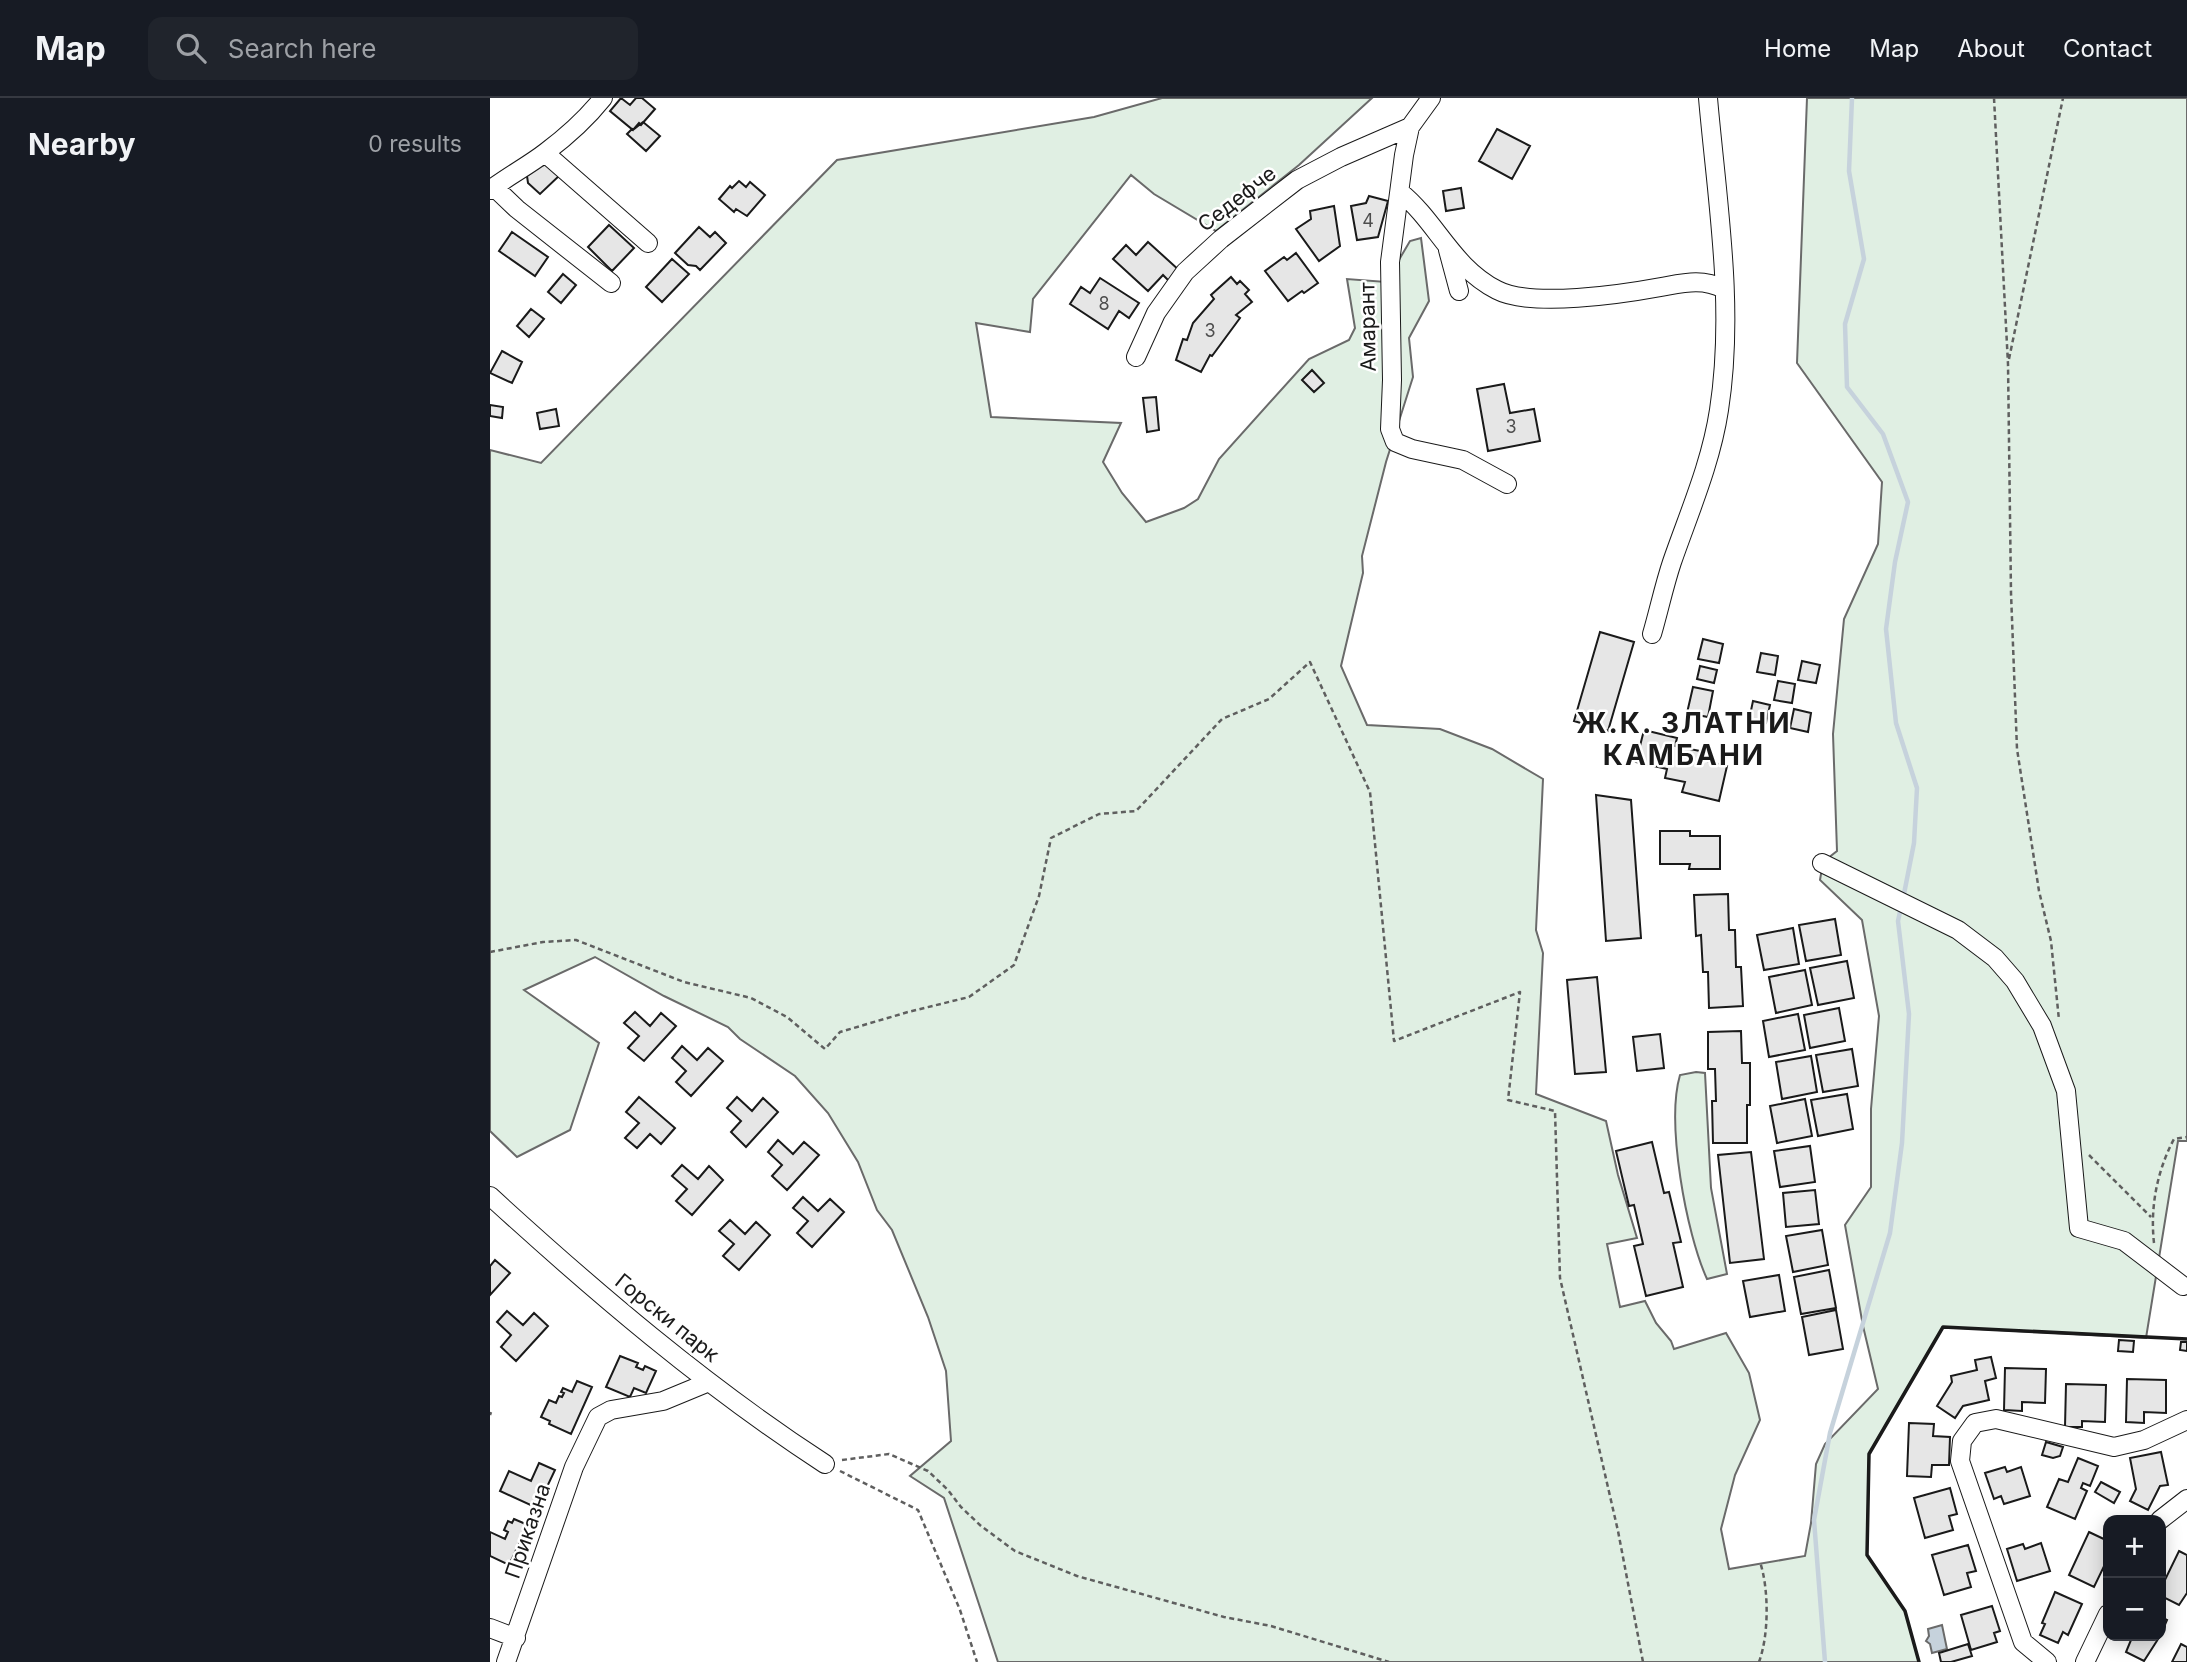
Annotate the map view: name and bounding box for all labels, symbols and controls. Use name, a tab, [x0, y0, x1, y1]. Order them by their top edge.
search box	[148, 17, 638, 80]
text: Map	[35, 28, 106, 68]
icon: search	[172, 29, 210, 67]
text: Search here	[228, 33, 376, 64]
text: Home	[1764, 34, 1831, 63]
text: Map	[1869, 34, 1919, 63]
text: About	[1957, 34, 2025, 63]
text: Contact	[2063, 34, 2152, 63]
text: Nearby	[28, 126, 136, 162]
text: 0 results	[368, 130, 462, 158]
street label: Седефче	[1193, 160, 1281, 237]
house number: 4	[1362, 210, 1374, 231]
street label: Амарант	[1354, 282, 1381, 372]
house number: 8	[1098, 293, 1110, 314]
house number: 3	[1204, 320, 1216, 341]
house number: 3	[1505, 416, 1517, 437]
district label: Ж.К. ЗЛАТНИ КАМБАНИ	[1577, 706, 1791, 772]
street label: Горски парк	[610, 1268, 725, 1367]
street label: Приказна	[500, 1480, 555, 1582]
map controls	[2103, 1515, 2166, 1641]
button: +	[2103, 1515, 2166, 1578]
button: −	[2103, 1578, 2166, 1641]

